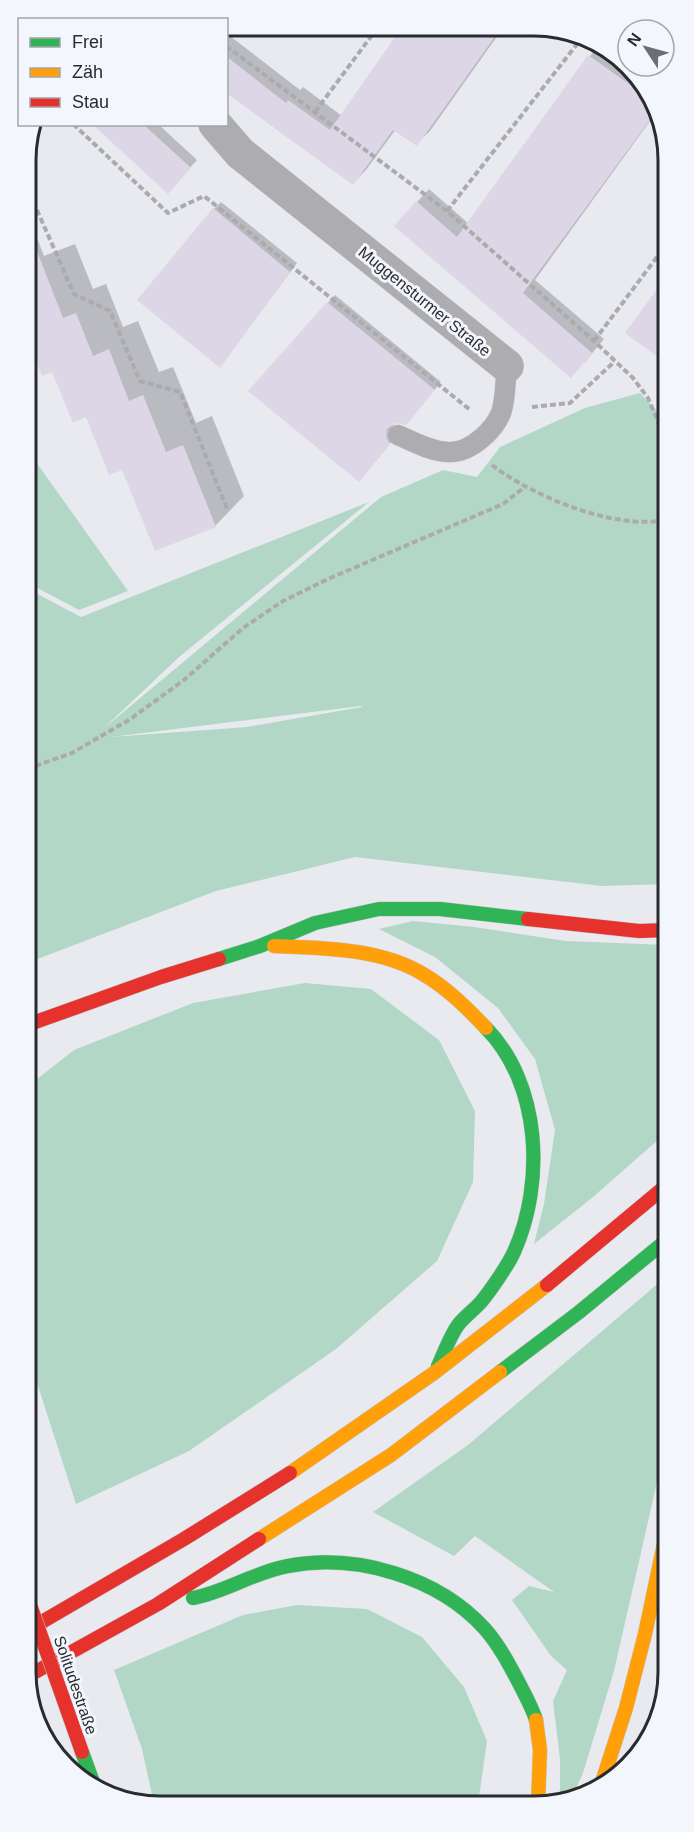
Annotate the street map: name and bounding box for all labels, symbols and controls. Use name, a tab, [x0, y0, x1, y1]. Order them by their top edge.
legend	[18, 18, 228, 126]
north arrow	[616, 18, 676, 78]
text: N	[624, 30, 645, 49]
text: Frei	[72, 32, 103, 52]
text: Zäh	[72, 62, 103, 82]
text: Stau	[72, 92, 109, 112]
street label: Muggensturmer Straße	[355, 243, 494, 360]
street label: Solitudestraße	[51, 1634, 100, 1737]

